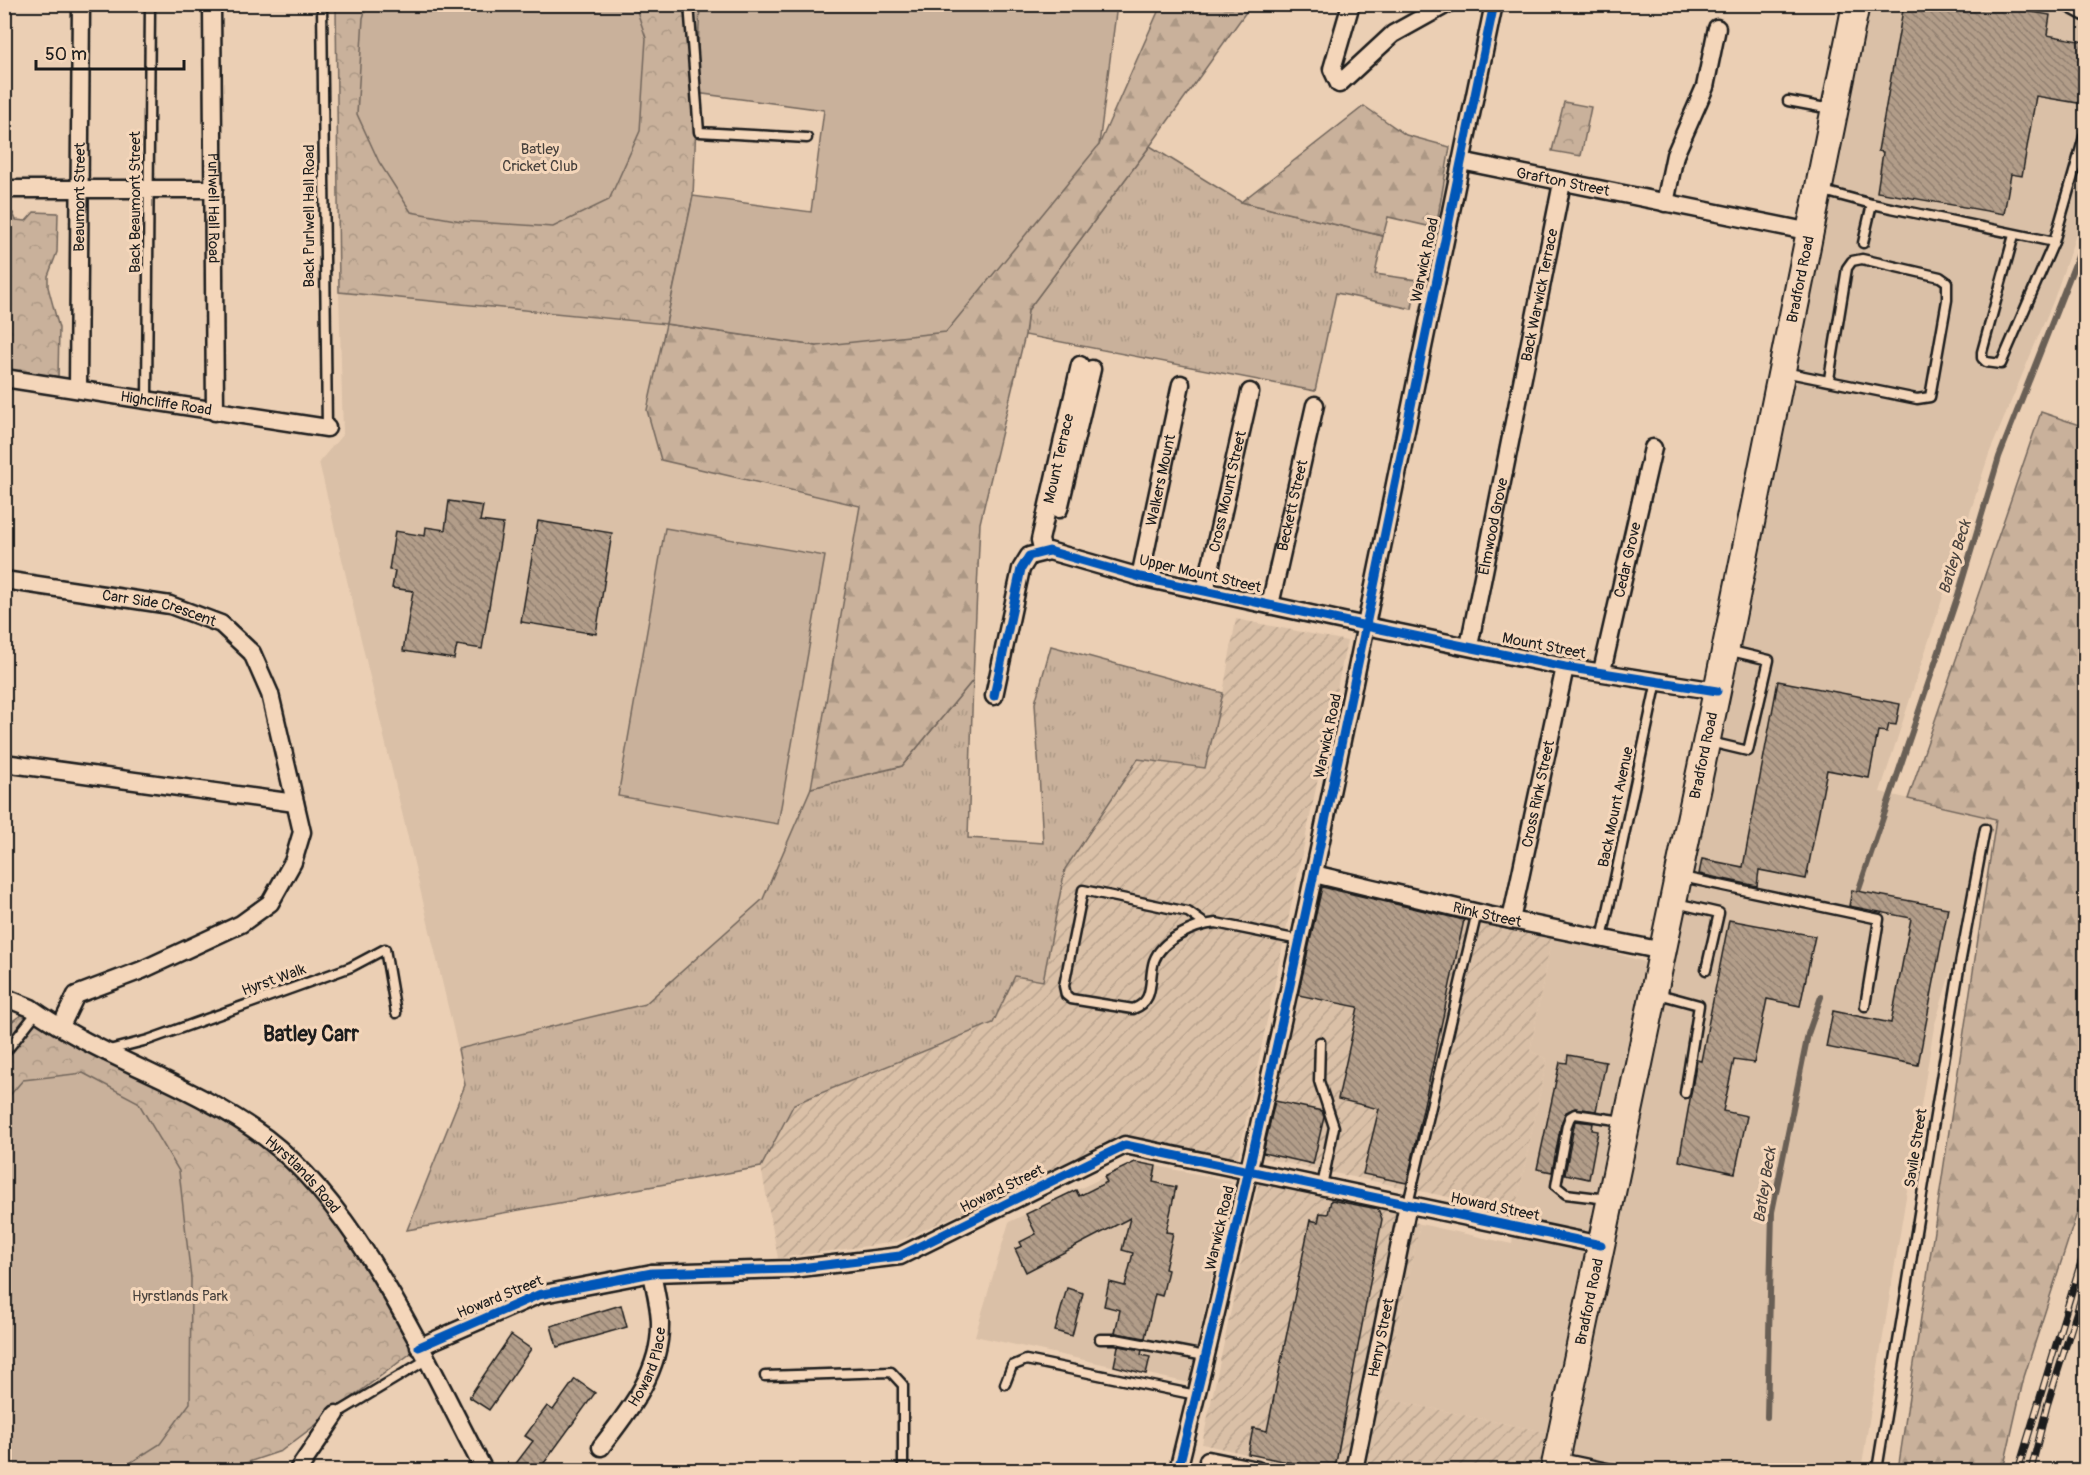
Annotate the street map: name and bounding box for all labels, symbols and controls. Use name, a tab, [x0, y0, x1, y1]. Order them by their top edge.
scale bar	[36, 33, 184, 71]
text: 50 m	[45, 43, 87, 66]
street label: Back Beaumont Street	[126, 130, 145, 273]
park label: Batley Cricket Club	[502, 140, 578, 176]
street label: Beaumont Street	[70, 141, 89, 252]
street label: Back Purlwell Hall Road	[300, 144, 319, 288]
street label: Purlwell Hall Road	[204, 153, 223, 263]
street label: Grafton Street	[1515, 163, 1612, 201]
street label: Warwick Road	[1407, 216, 1443, 304]
street label: Back Warwick Terrace	[1517, 226, 1562, 363]
street label: Bradford Road	[1782, 234, 1818, 324]
street label: Highcliffe Road	[119, 387, 213, 420]
street label: Mount Terrace	[1039, 411, 1078, 505]
street label: Cross Mount Street	[1205, 428, 1251, 554]
street label: Walkers Mount	[1142, 432, 1180, 528]
street label: Beckett Street	[1273, 457, 1312, 553]
street label: Elmwood Grove	[1474, 475, 1512, 577]
water label: Batley Beck	[1934, 516, 1976, 596]
street label: Cedar Grove	[1610, 520, 1645, 599]
street label: Upper Mount Street	[1137, 551, 1264, 598]
street label: Carr Side Crescent	[101, 585, 220, 631]
street label: Mount Street	[1501, 629, 1588, 664]
street label: Warwick Road	[1310, 692, 1346, 780]
street label: Bradford Road	[1685, 710, 1722, 801]
street label: Cross Rink Street	[1517, 738, 1559, 849]
street label: Back Mount Avenue	[1594, 744, 1638, 869]
street label: Rink Street	[1451, 898, 1524, 932]
street label: Hyrst Walk	[239, 959, 309, 1000]
district label: Batley Carr	[263, 1021, 360, 1048]
street label: Savile Street	[1900, 1106, 1932, 1189]
street label: Hyrstlands Road	[261, 1131, 345, 1217]
water label: Batley Beck	[1749, 1144, 1781, 1224]
street label: Howard Street	[957, 1160, 1048, 1217]
street label: Warwick Road	[1201, 1184, 1239, 1272]
street label: Howard Street	[1449, 1188, 1542, 1226]
street label: Bradford Road	[1571, 1257, 1608, 1347]
street label: Howard Street	[454, 1271, 547, 1323]
park label: Hyrstlands Park	[132, 1287, 229, 1306]
street label: Henry Street	[1364, 1296, 1398, 1379]
street label: Howard Place	[624, 1326, 670, 1410]

